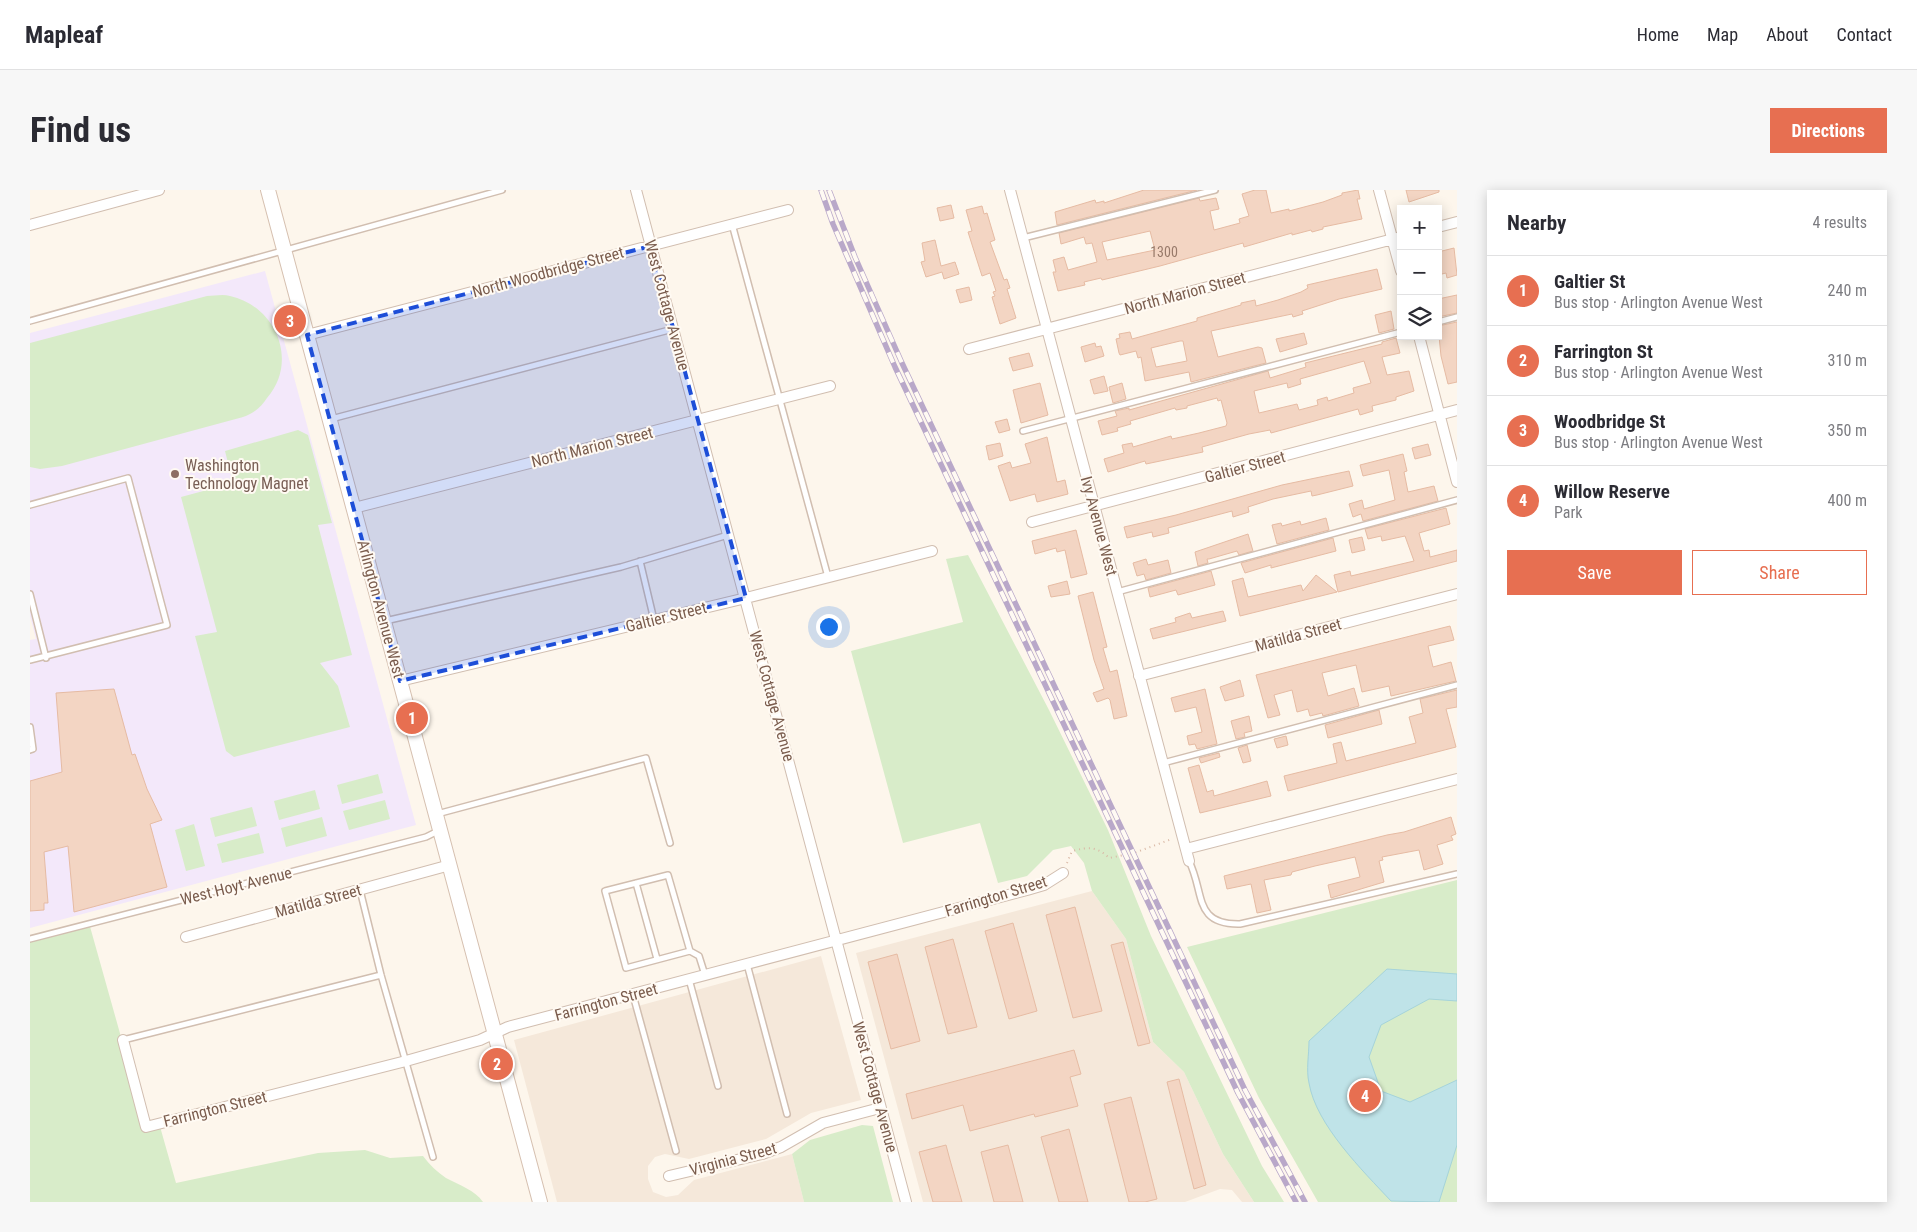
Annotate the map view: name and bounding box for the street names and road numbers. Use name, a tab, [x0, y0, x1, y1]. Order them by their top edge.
street label: West Cottage Avenue	[640, 238, 694, 372]
street label: North Woodbridge Street	[470, 243, 626, 301]
street label: North Marion Street	[1122, 268, 1248, 318]
street label: North Marion Street	[529, 423, 655, 471]
street label: Galtier Street	[1203, 447, 1288, 487]
street label: Ivy Avenue West	[1077, 474, 1121, 578]
street label: Arlington Avenue West	[353, 538, 409, 680]
street label: Galtier Street	[624, 598, 709, 636]
street label: Matilda Street	[1253, 614, 1344, 656]
street label: West Cottage Avenue	[745, 629, 799, 763]
street label: West Hoyt Avenue	[178, 863, 294, 909]
street label: Farrington Street	[943, 871, 1050, 921]
street label: Matilda Street	[273, 880, 364, 922]
street label: Farrington Street	[552, 979, 660, 1025]
street label: West Cottage Avenue	[848, 1020, 902, 1154]
street label: Farrington Street	[161, 1087, 269, 1131]
street label: Virginia Street	[687, 1138, 779, 1180]

